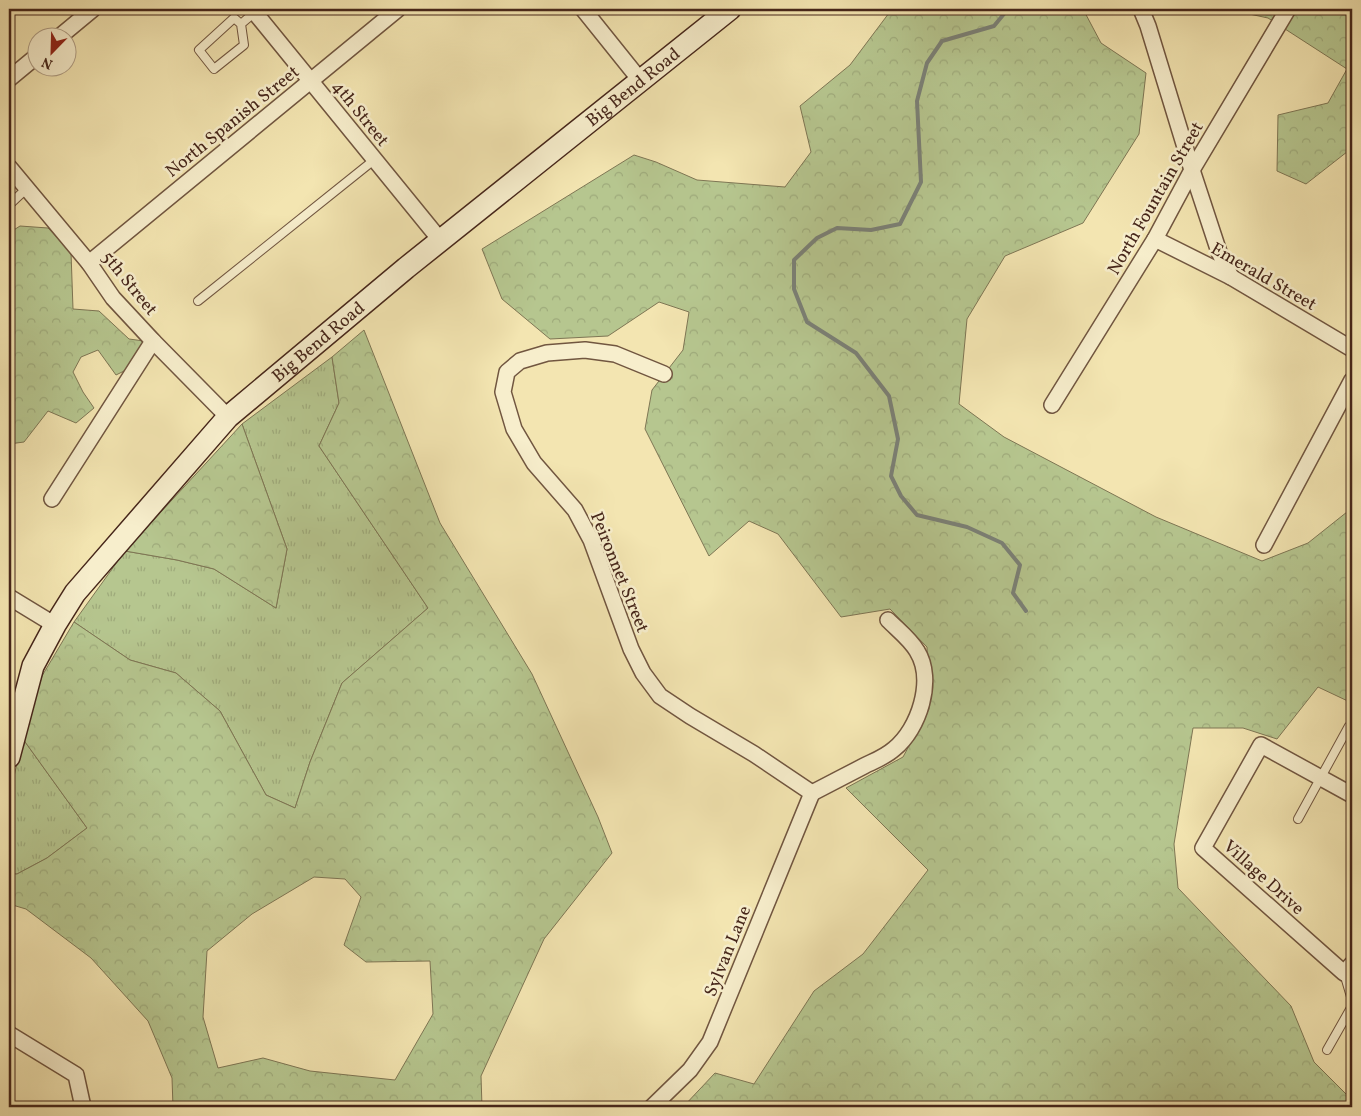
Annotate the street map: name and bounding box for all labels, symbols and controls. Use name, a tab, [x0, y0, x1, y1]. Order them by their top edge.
north arrow	[28, 28, 78, 78]
street label: Big Bend Road	[581, 42, 686, 133]
text: N	[39, 52, 56, 73]
street label: North Spanish Street	[161, 60, 305, 184]
street label: 4th Street	[325, 76, 394, 152]
street label: North Fountain Street	[1102, 118, 1210, 280]
street label: Emerald Street	[1206, 237, 1321, 318]
street label: 5th Street	[95, 246, 163, 322]
street label: Big Bend Road	[267, 296, 371, 389]
street label: Peironnet Street	[583, 508, 654, 637]
street label: Village Drive	[1217, 835, 1309, 921]
street label: Sylvan Lane	[699, 902, 758, 1001]

